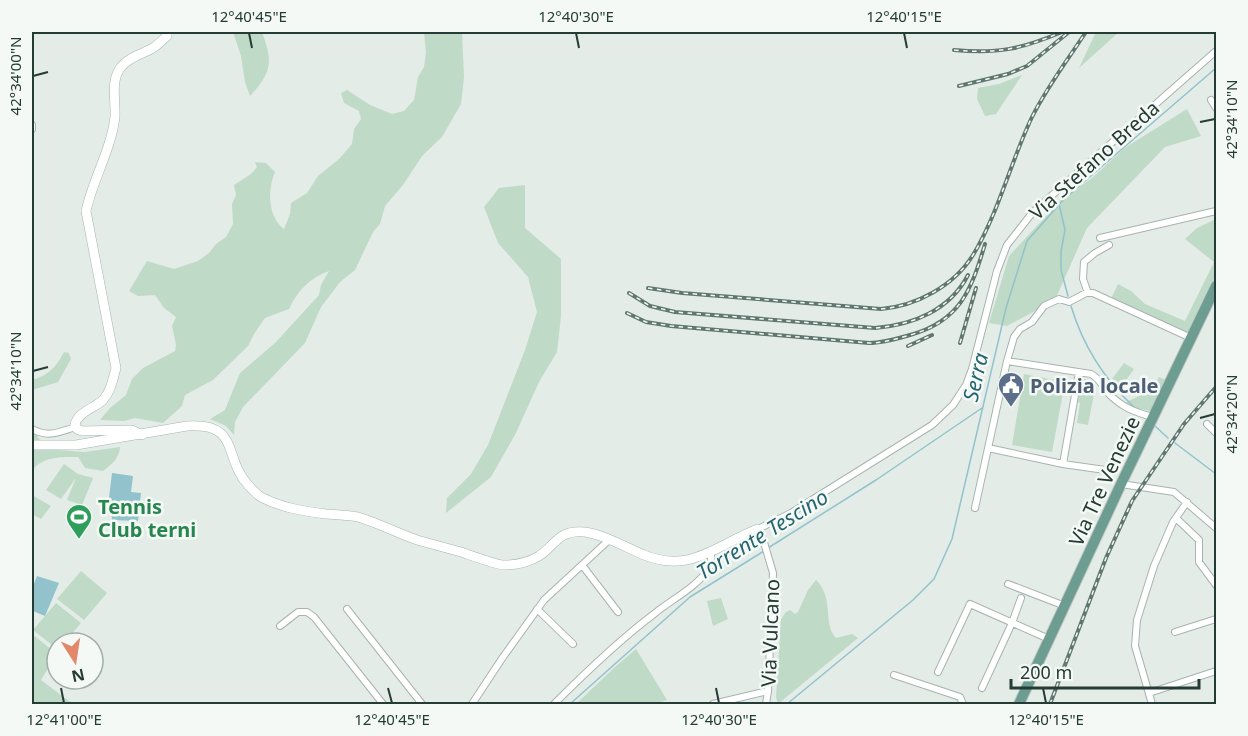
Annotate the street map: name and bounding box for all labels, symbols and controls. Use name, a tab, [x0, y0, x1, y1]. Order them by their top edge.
text: 12°40'45"E	[211, 6, 287, 26]
text: 12°40'30"E	[538, 6, 614, 26]
text: 12°40'15"E	[866, 6, 942, 26]
text: 42°34'00"N	[5, 37, 25, 115]
text: 42°34'10"N	[1221, 80, 1241, 158]
street label: Via Stefano Breda	[1023, 94, 1165, 226]
text: 42°34'10"N	[5, 332, 25, 410]
water label: Serra	[956, 350, 994, 404]
public building icon: Polizia locale	[996, 370, 1026, 408]
place label: Polizia locale	[1030, 372, 1159, 399]
text: 42°34'20"N	[1221, 375, 1241, 453]
street label: Via Tre Venezie	[1062, 412, 1146, 550]
water label: Torrente Tescino	[691, 482, 833, 586]
place label: Tennis Club terni	[98, 493, 196, 543]
sports icon: Tennis Club terni	[64, 502, 94, 540]
street label: Via Vulcano	[755, 578, 785, 688]
north arrow	[45, 631, 105, 691]
scale bar	[1011, 652, 1198, 690]
text: 200 m	[1020, 660, 1072, 684]
text: N	[69, 664, 87, 688]
text: 12°41'00"E	[26, 709, 102, 729]
text: 12°40'45"E	[354, 709, 430, 729]
text: 12°40'30"E	[681, 709, 757, 729]
text: 12°40'15"E	[1008, 709, 1084, 729]

